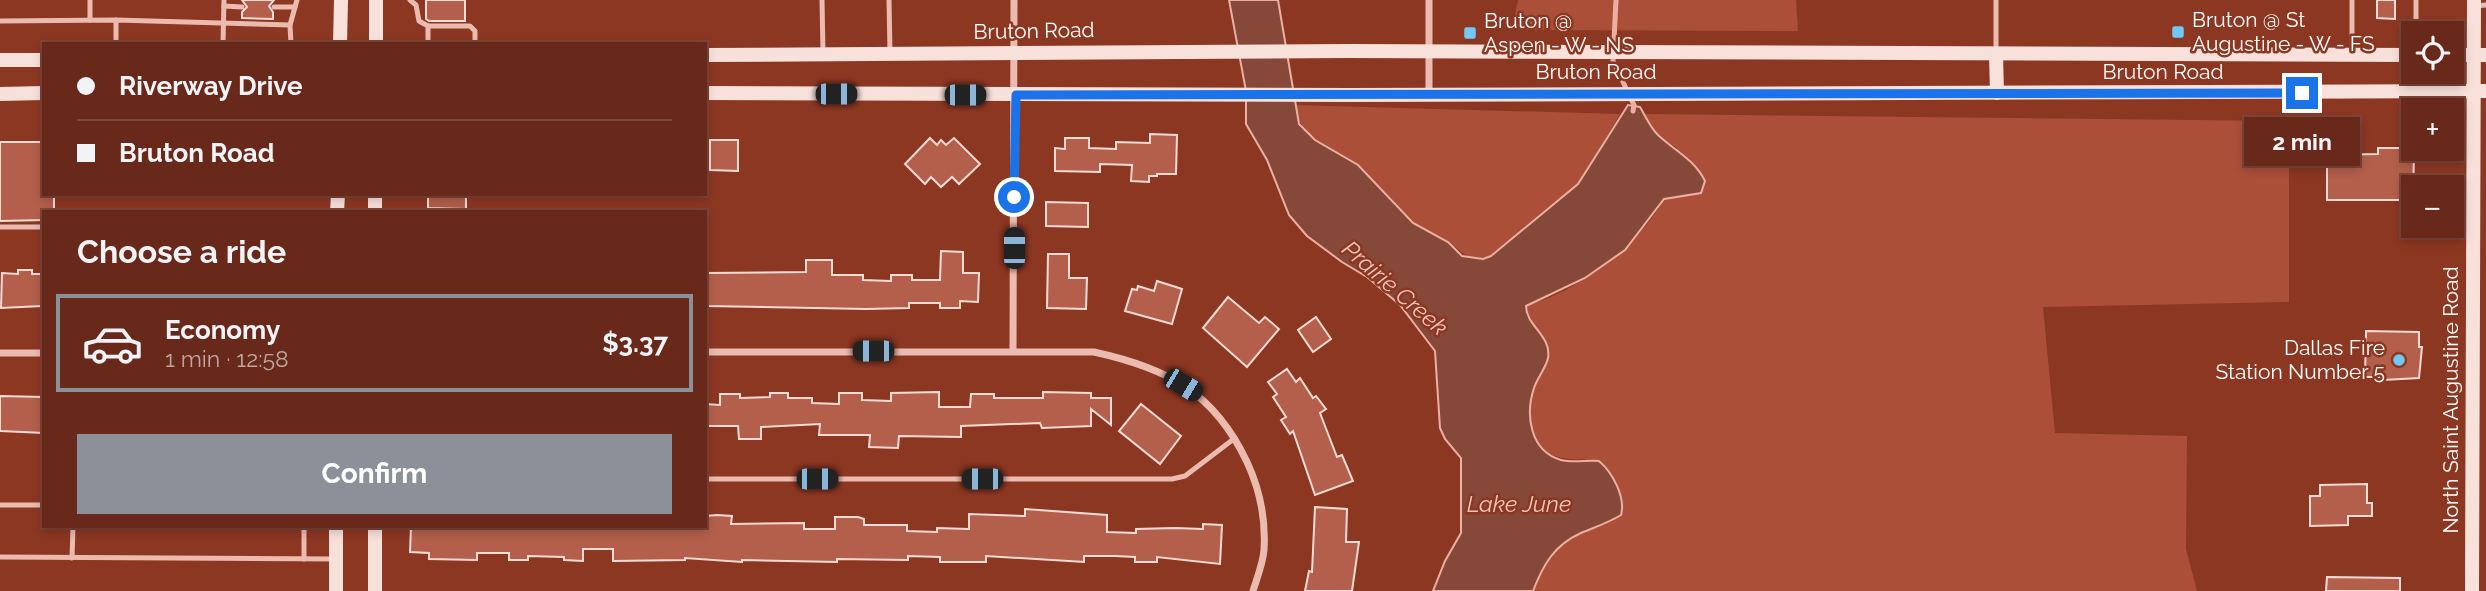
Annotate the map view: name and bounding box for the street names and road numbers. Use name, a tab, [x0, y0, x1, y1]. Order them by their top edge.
street label: Bruton Road	[973, 17, 1095, 44]
street label: Bruton Road	[1535, 59, 1657, 84]
street label: Bruton Road	[2102, 59, 2224, 84]
street label: North Saint Augustine Road	[2438, 266, 2463, 534]

